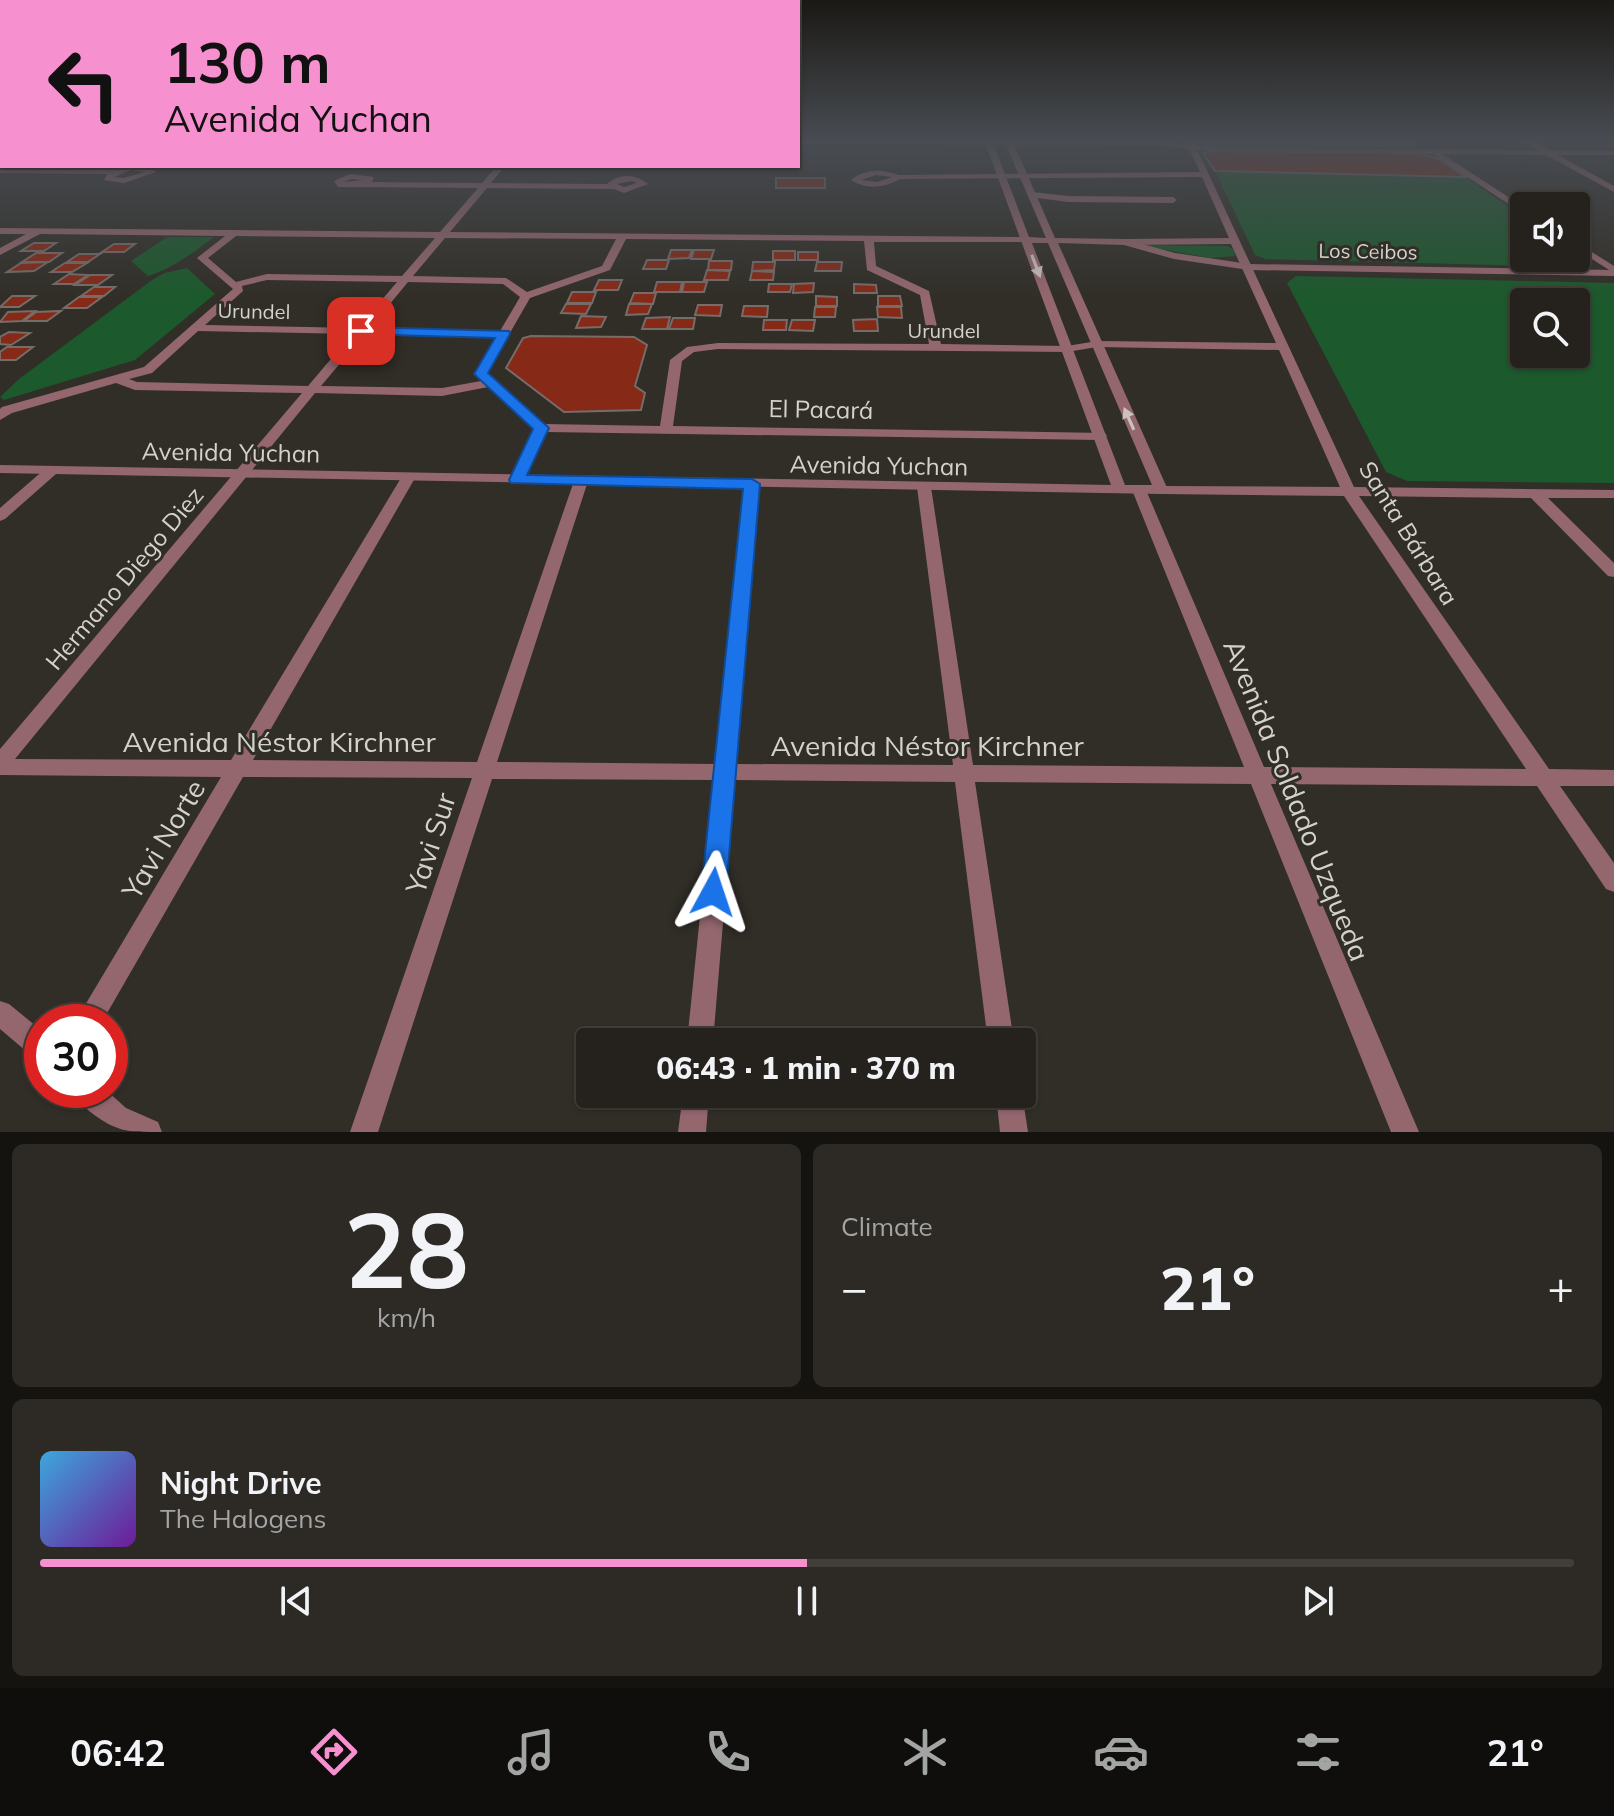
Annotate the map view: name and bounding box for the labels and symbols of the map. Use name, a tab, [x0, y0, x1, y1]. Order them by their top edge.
street label: Los Ceibos	[1318, 238, 1418, 264]
one-way arrow	[1030, 254, 1043, 278]
pin	[327, 297, 395, 365]
street label: Urundel	[217, 298, 291, 324]
street label: Urundel	[908, 318, 980, 343]
street label: El Pacará	[768, 393, 874, 425]
one-way arrow	[1123, 407, 1136, 431]
street label: Avenida Yuchan	[141, 435, 321, 469]
street label: Avenida Yuchan	[789, 448, 969, 482]
street label: Santa Bárbara	[1353, 456, 1465, 610]
street label: Hermano Diego Diez	[39, 480, 209, 676]
street label: Avenida Soldado Uzqueda	[1216, 634, 1378, 966]
street label: Avenida Néstor Kirchner	[122, 724, 436, 759]
street label: Avenida Néstor Kirchner	[770, 728, 1084, 763]
street label: Yavi Norte	[113, 773, 212, 906]
street label: Yavi Sur	[397, 787, 463, 899]
position arrow	[671, 850, 755, 934]
speed limit sign: 30	[24, 1004, 128, 1108]

